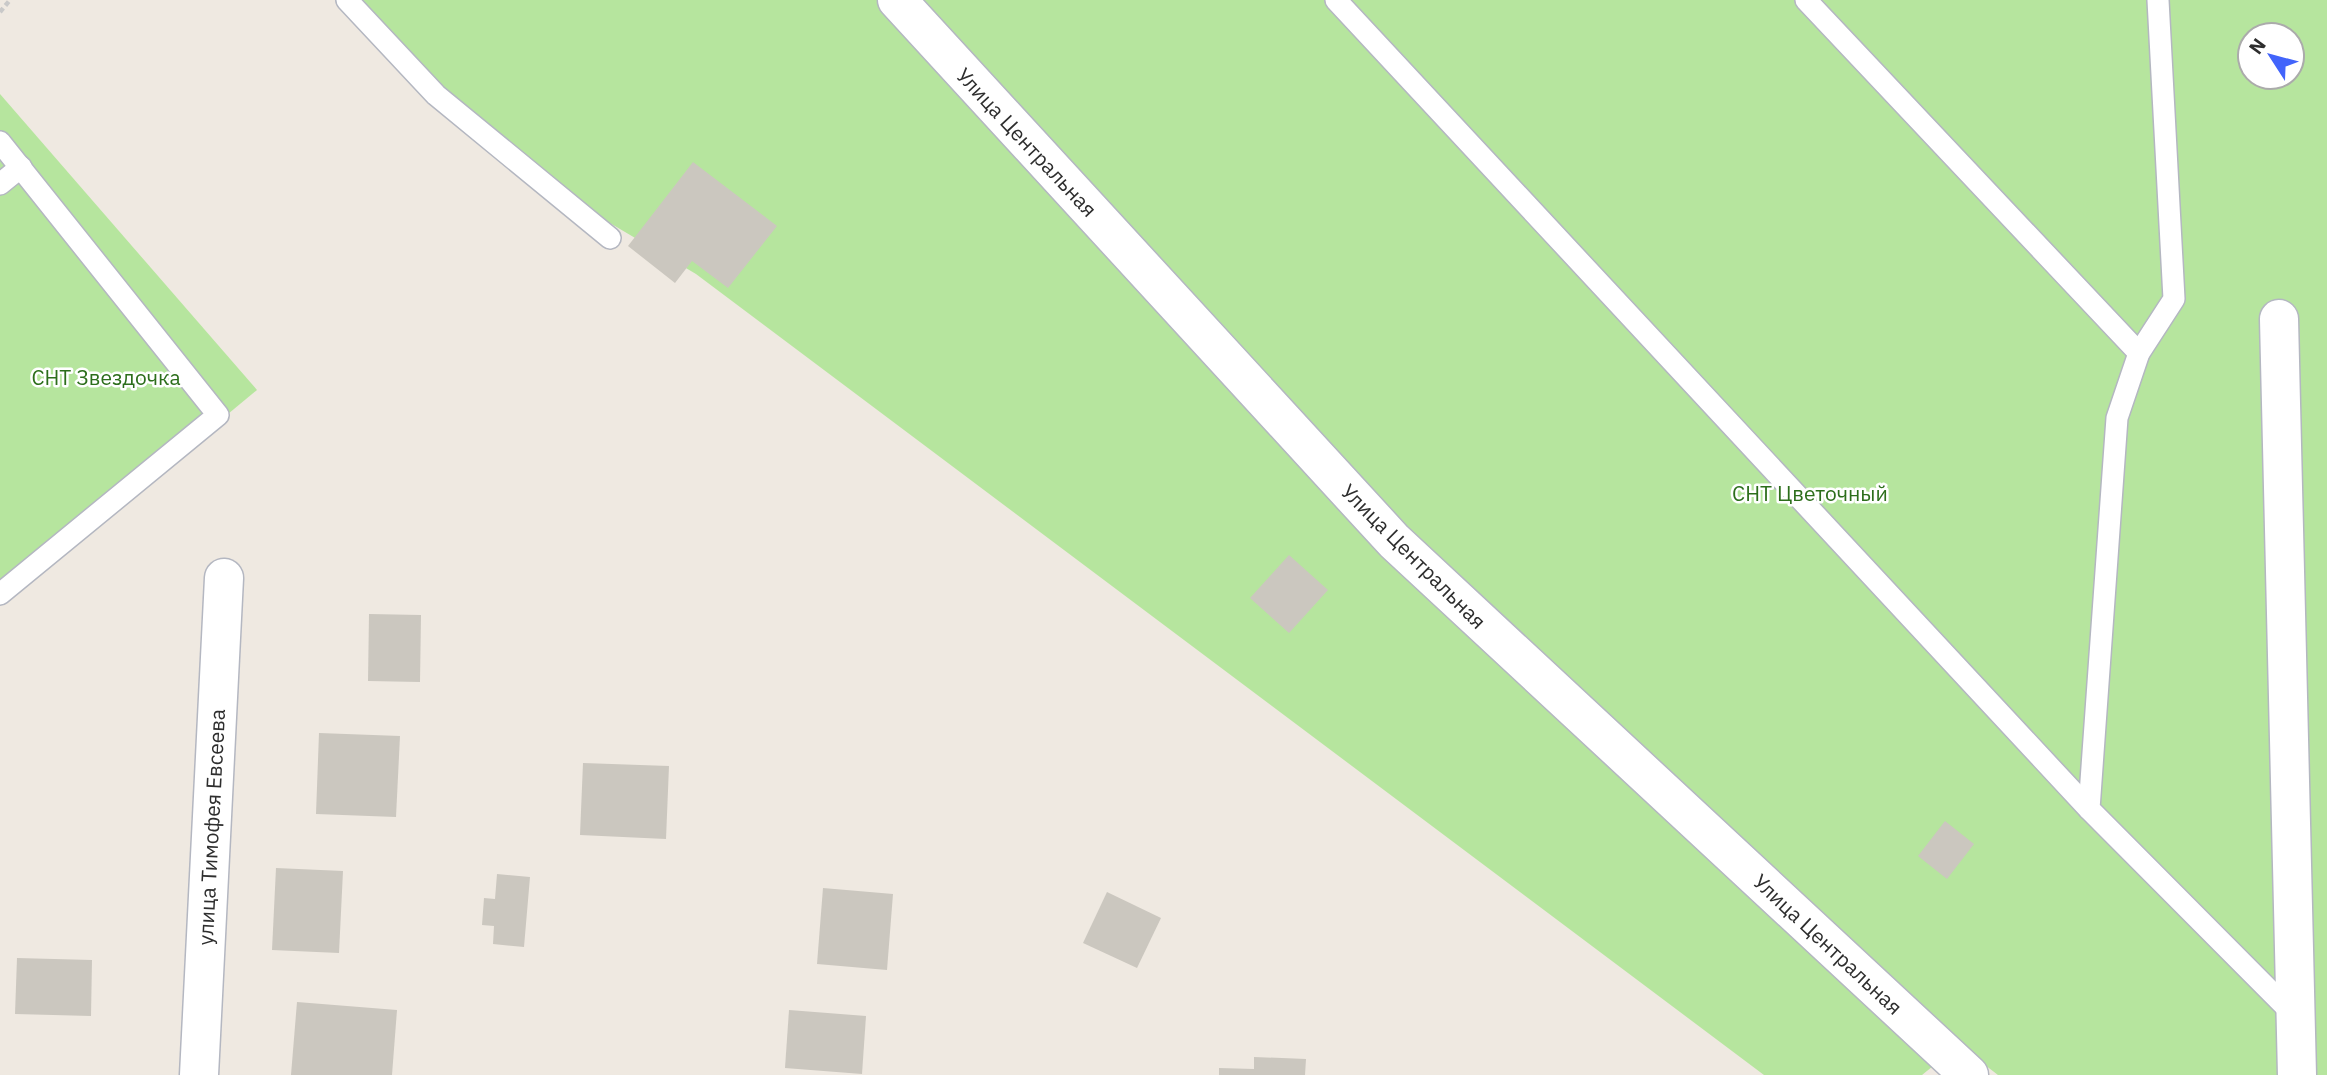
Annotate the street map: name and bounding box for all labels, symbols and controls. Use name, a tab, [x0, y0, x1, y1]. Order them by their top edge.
north arrow	[2236, 21, 2306, 91]
text: N	[2243, 33, 2271, 59]
street label: Улица Центральная	[950, 61, 1104, 223]
park label: СНТ Звездочка	[31, 363, 181, 391]
street label: Улица Центральная	[1335, 477, 1493, 635]
park label: СНТ Цветочный	[1732, 479, 1888, 507]
street label: улица Тимофея Евсеева	[191, 708, 231, 946]
street label: Улица Центральная	[1747, 867, 1909, 1021]

